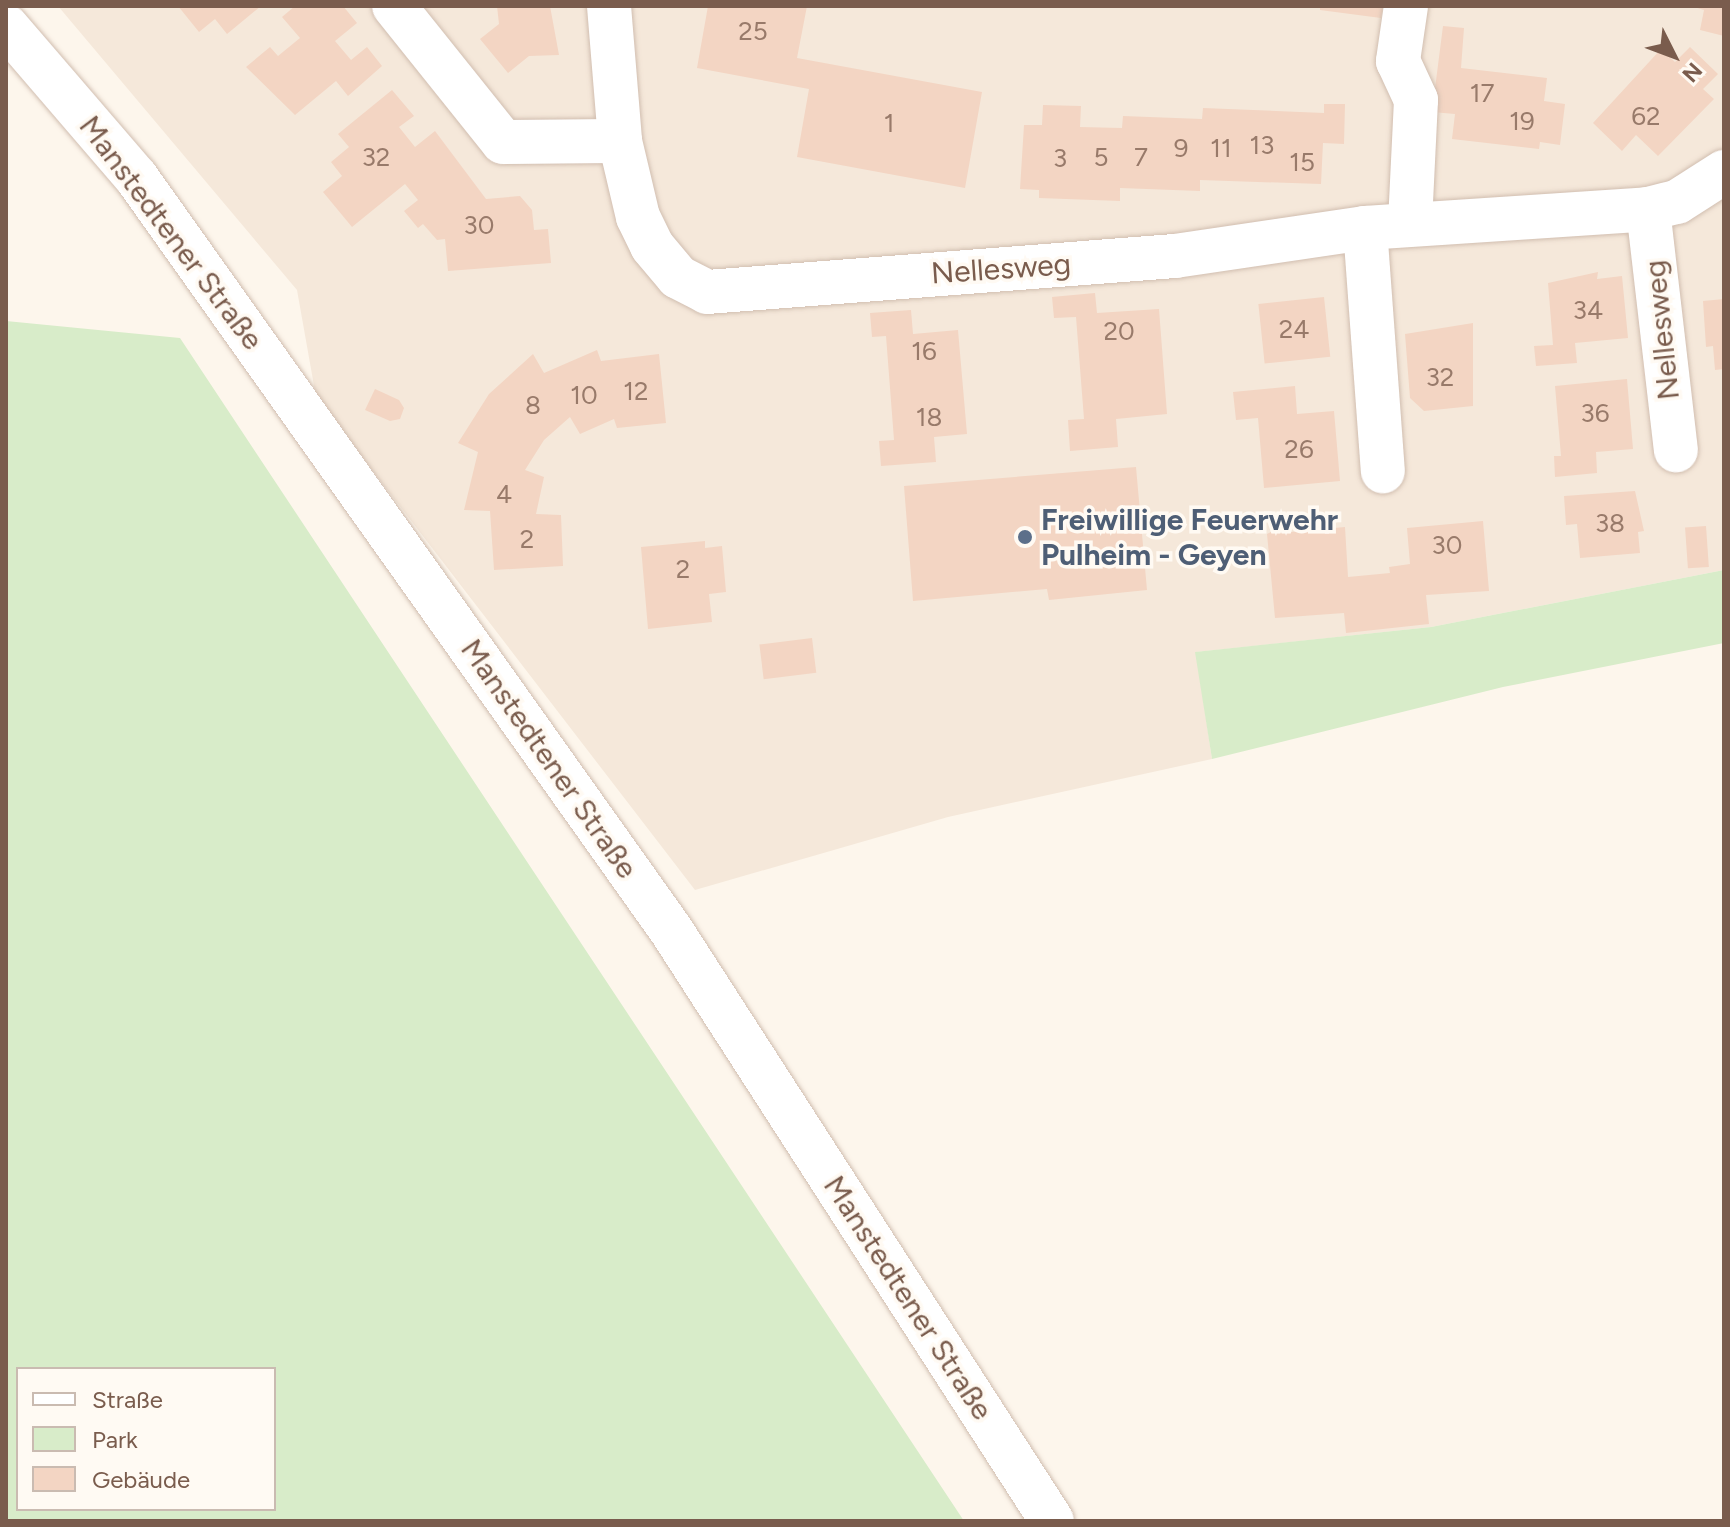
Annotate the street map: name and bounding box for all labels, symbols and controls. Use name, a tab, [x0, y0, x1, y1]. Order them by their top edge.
house number: 25	[738, 16, 768, 48]
north arrow	[1634, 16, 1714, 96]
text: N	[1676, 57, 1708, 88]
house number: 17	[1470, 78, 1494, 110]
house number: 62	[1631, 101, 1661, 133]
house number: 19	[1509, 106, 1535, 138]
house number: 1	[884, 108, 894, 140]
street label: Manstedtener Straße	[71, 109, 271, 357]
house number: 13	[1250, 130, 1274, 162]
house number: 9	[1174, 133, 1188, 165]
house number: 11	[1210, 133, 1232, 165]
house number: 32	[362, 142, 390, 174]
house number: 5	[1094, 142, 1108, 174]
house number: 7	[1134, 142, 1148, 174]
house number: 3	[1053, 143, 1067, 175]
house number: 15	[1289, 147, 1315, 179]
house number: 30	[464, 210, 494, 242]
street label: Nellesweg	[930, 246, 1072, 292]
street label: Nellesweg	[1637, 258, 1687, 402]
house number: 34	[1573, 295, 1603, 327]
house number: 24	[1279, 314, 1309, 346]
house number: 20	[1103, 316, 1135, 348]
house number: 16	[911, 336, 937, 368]
house number: 32	[1426, 362, 1454, 394]
house number: 12	[623, 376, 649, 408]
house number: 10	[570, 380, 598, 412]
house number: 8	[525, 390, 541, 422]
house number: 36	[1581, 398, 1609, 430]
house number: 18	[916, 402, 942, 434]
house number: 26	[1284, 434, 1314, 466]
house number: 4	[496, 479, 512, 511]
place label: Freiwillige Feuerwehr Pulheim - Geyen	[1041, 502, 1338, 572]
house number: 38	[1595, 508, 1625, 540]
house number: 2	[520, 524, 534, 556]
marker: Freiwillige Feuerwehr Pulheim - Geyen	[1016, 528, 1034, 546]
house number: 30	[1432, 530, 1462, 562]
house number: 2	[676, 554, 690, 586]
street label: Manstedtener Straße	[453, 633, 645, 885]
street label: Manstedtener Straße	[816, 1169, 1000, 1427]
legend	[16, 1367, 276, 1511]
text: Straße	[92, 1385, 163, 1414]
text: Park	[92, 1425, 138, 1454]
text: Gebäude	[92, 1465, 190, 1494]

